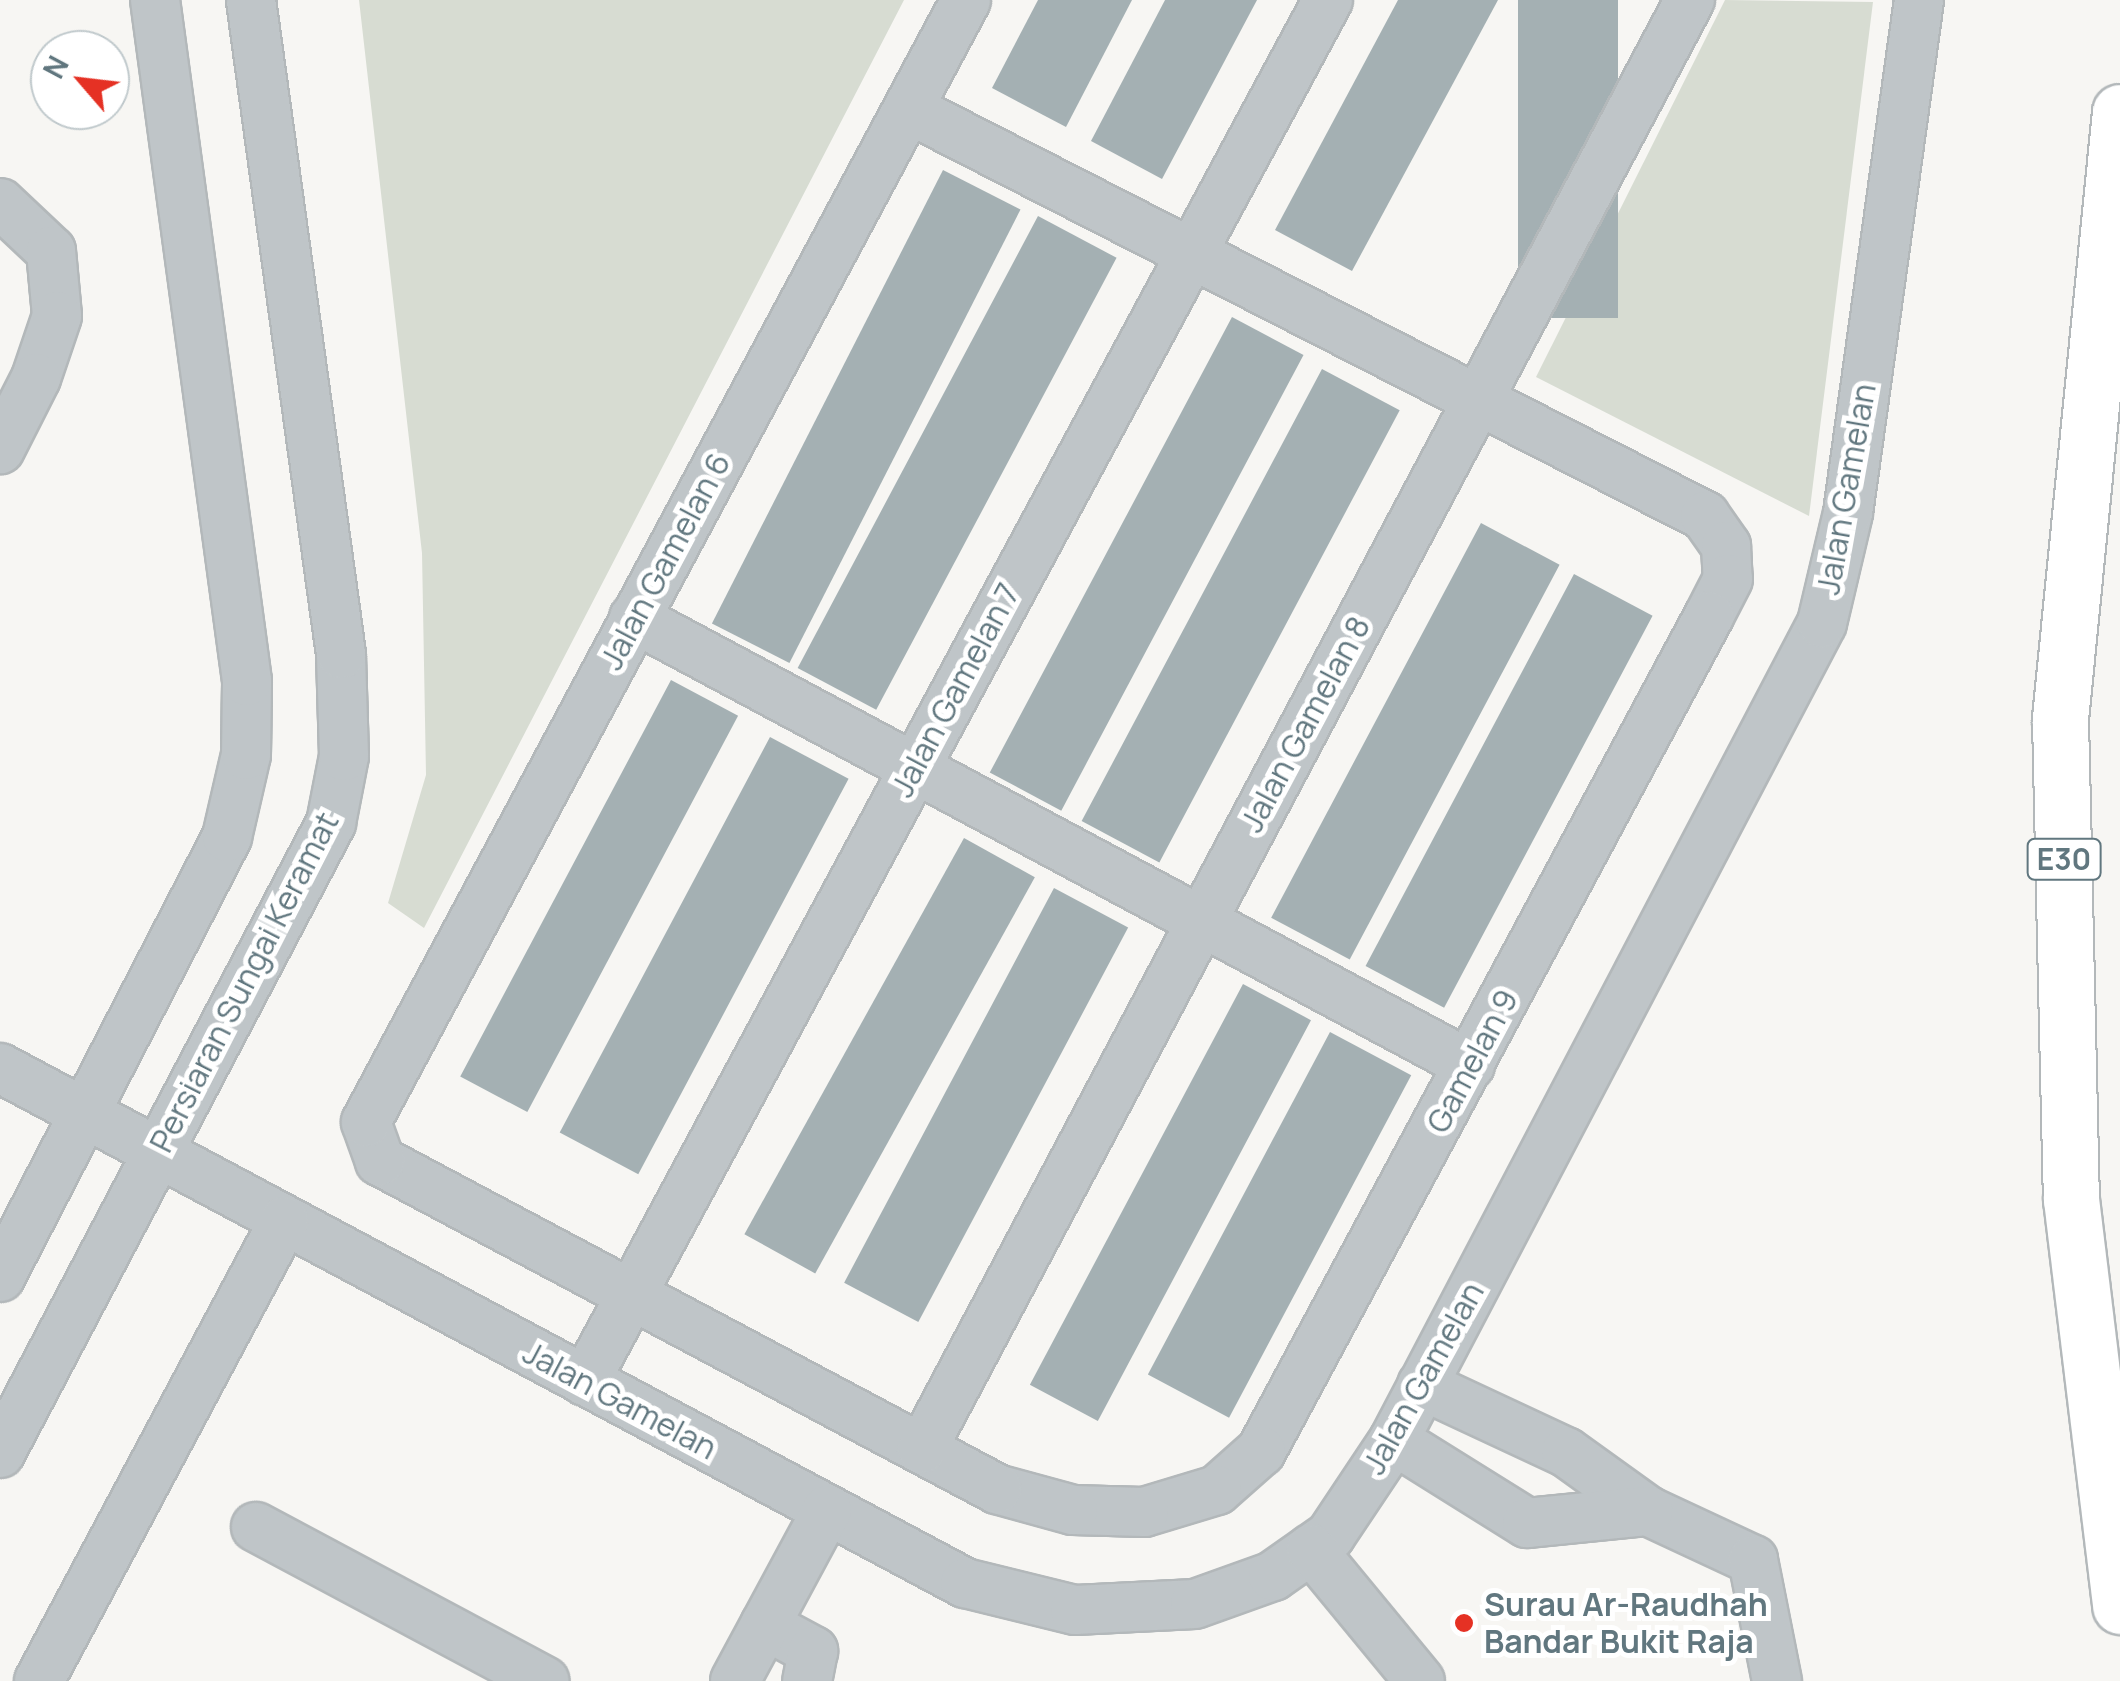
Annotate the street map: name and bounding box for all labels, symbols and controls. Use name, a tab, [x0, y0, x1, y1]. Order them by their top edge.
north arrow	[30, 30, 130, 130]
text: N	[34, 49, 77, 85]
street label: Jalan Gamelan	[1809, 380, 1883, 598]
street label: Jalan Gamelan 6	[592, 446, 738, 676]
street label: Jalan Gamelan 7	[883, 577, 1027, 803]
street label: Jalan Gamelan 8	[1232, 610, 1378, 838]
street label: Persiaran Sungai Keramat	[142, 806, 346, 1158]
road number: E30	[2026, 834, 2102, 884]
street label: Gamelan 9	[1418, 983, 1526, 1139]
street label: Jalan Gamelan	[1354, 1275, 1492, 1481]
street label: Jalan Gamelan	[517, 1333, 723, 1467]
place label: Surau Ar-Raudhah Bandar Bukit Raja	[1484, 1586, 1768, 1661]
marker: Surau Ar-Raudhah Bandar Bukit Raja	[1453, 1612, 1475, 1634]

